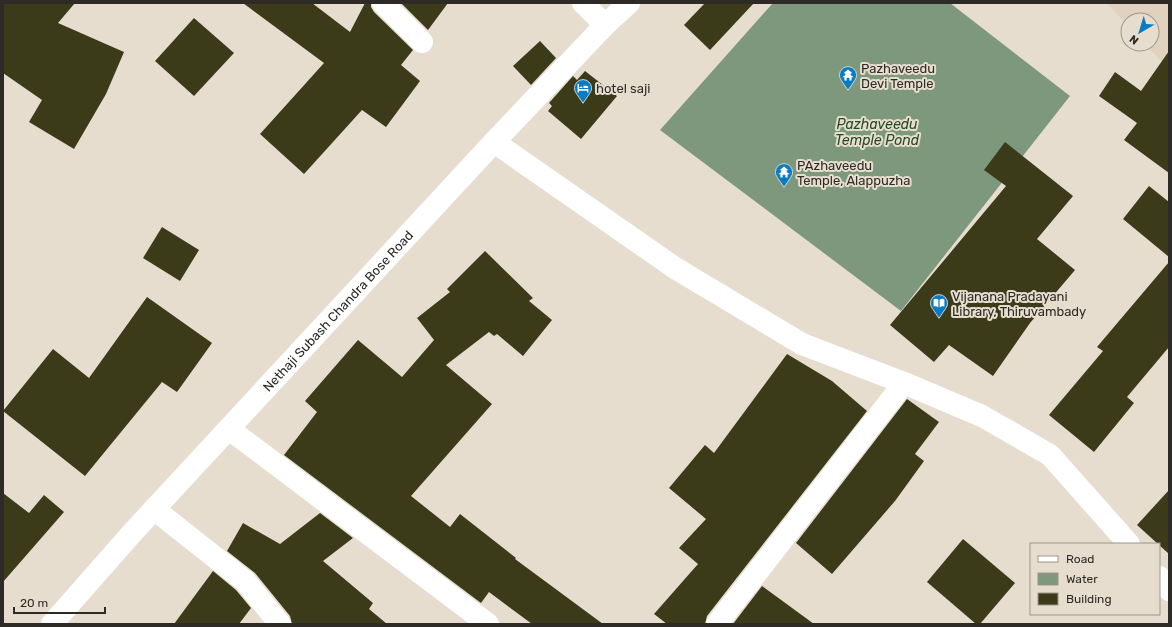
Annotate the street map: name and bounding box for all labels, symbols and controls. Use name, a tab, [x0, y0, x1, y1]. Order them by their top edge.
north arrow	[1120, 12, 1160, 52]
text: N	[1127, 32, 1141, 47]
place label: Pazhaveedu Devi Temple	[861, 61, 935, 91]
temple icon: Pazhaveedu Devi Temple	[838, 65, 858, 90]
hotel icon: hotel saji	[573, 78, 593, 103]
place label: hotel saji	[596, 81, 650, 96]
water label: Pazhaveedu Temple Pond	[835, 116, 920, 149]
place label: PAzhaveedu Temple, Alappuzha	[797, 158, 910, 188]
temple icon: PAzhaveedu Temple, Alappuzha	[774, 162, 794, 187]
street label: Nethaji Subash Chandra Bose Road	[260, 227, 416, 394]
place label: Vijanana Pradayani Library, Thiruvambady	[952, 289, 1086, 319]
library icon: Vijanana Pradayani Library, Thiruvambady	[929, 293, 949, 318]
legend	[1030, 543, 1160, 615]
text: Road	[1066, 552, 1094, 566]
text: Water	[1066, 572, 1098, 586]
scale bar	[14, 589, 105, 615]
text: Building	[1066, 592, 1112, 606]
text: 20 m	[20, 596, 48, 610]

